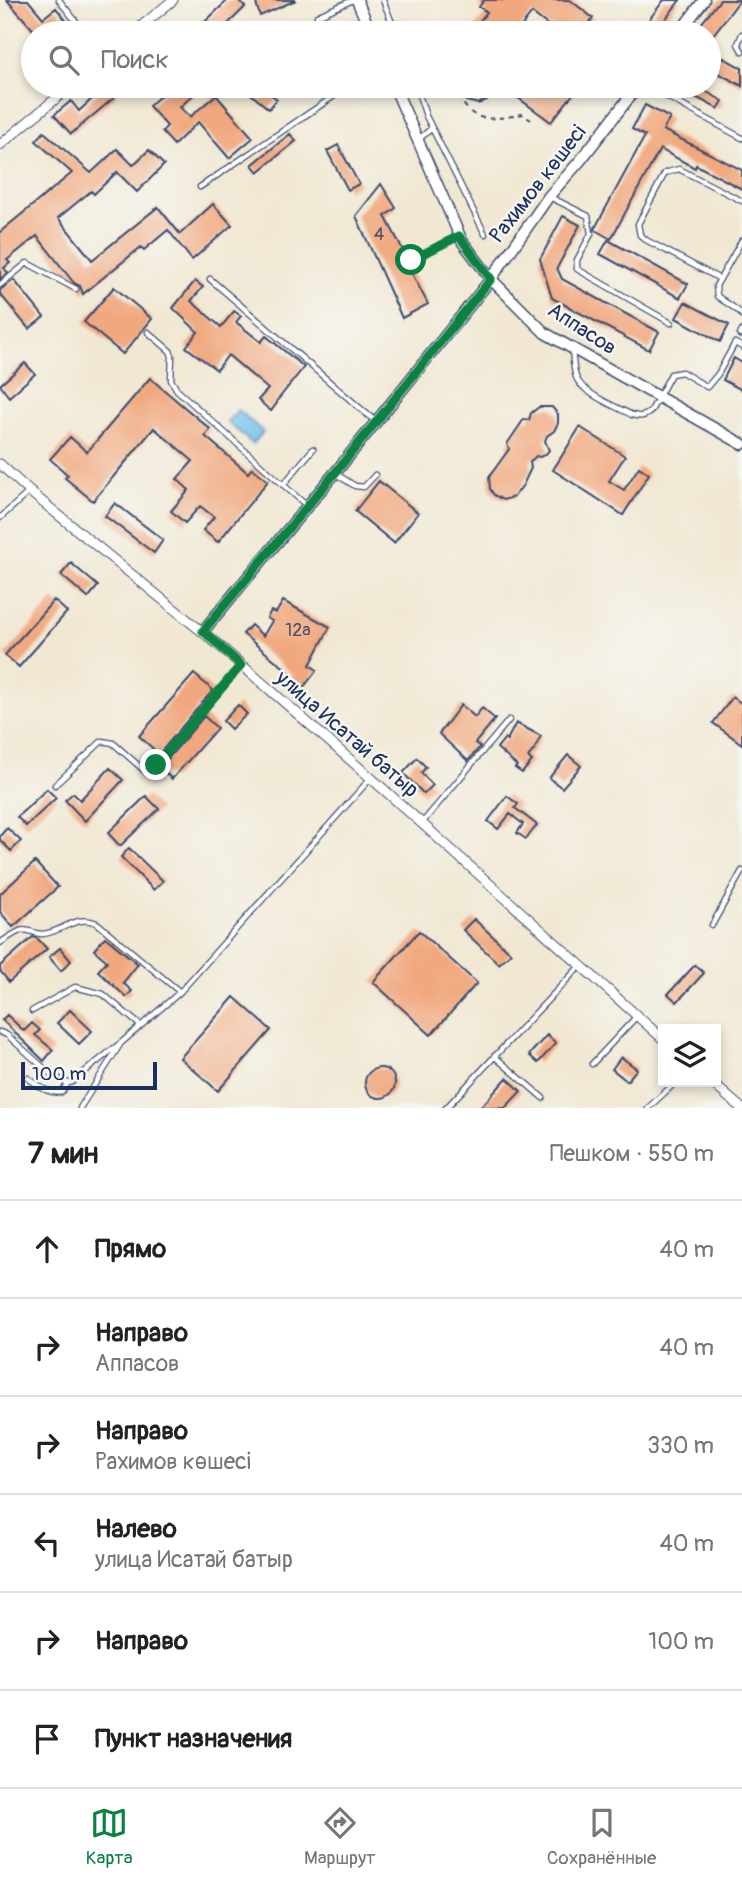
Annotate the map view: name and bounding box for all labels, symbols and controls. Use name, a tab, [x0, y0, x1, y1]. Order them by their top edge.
search box	[21, 21, 721, 98]
icon: search	[45, 41, 83, 79]
text: Поиск	[101, 44, 169, 76]
street label: Рахимов көшесі	[484, 119, 593, 248]
house number: 4	[374, 223, 385, 246]
route start	[395, 244, 426, 275]
street label: Аппасов	[542, 297, 622, 361]
house number: 12а	[285, 619, 311, 642]
street label: улица Исатай батыр	[269, 664, 424, 803]
route end	[140, 749, 171, 780]
map controls	[658, 1024, 721, 1087]
button: layers	[658, 1024, 721, 1087]
scale bar	[21, 1059, 158, 1091]
text: 100 m	[32, 1062, 86, 1086]
text: 7 мин	[28, 1135, 98, 1172]
text: Пешком · 550 m	[550, 1139, 714, 1168]
icon: ahead	[28, 1230, 66, 1268]
text: Прямо	[95, 1233, 166, 1265]
text: 40 m	[660, 1235, 714, 1264]
text: Направо	[95, 1317, 188, 1349]
icon: right	[28, 1328, 66, 1366]
text: 40 m	[660, 1333, 714, 1362]
text: Аппасов	[95, 1349, 179, 1378]
text: Направо	[95, 1415, 188, 1447]
icon: right	[28, 1426, 66, 1464]
text: 330 m	[647, 1431, 714, 1460]
text: Рахимов көшесі	[95, 1447, 251, 1476]
text: Налево	[95, 1513, 177, 1545]
icon: left	[28, 1524, 66, 1562]
text: 40 m	[660, 1529, 714, 1558]
text: улица Исатай батыр	[95, 1545, 293, 1574]
icon: right	[28, 1622, 66, 1660]
text: Направо	[95, 1625, 188, 1657]
text: 100 m	[648, 1627, 714, 1656]
icon: arrive	[28, 1720, 66, 1758]
text: Пункт назначения	[95, 1723, 292, 1755]
tab: Карта	[86, 1804, 133, 1870]
tab: Маршрут	[304, 1804, 376, 1870]
tab: Сохранённые	[547, 1804, 656, 1870]

